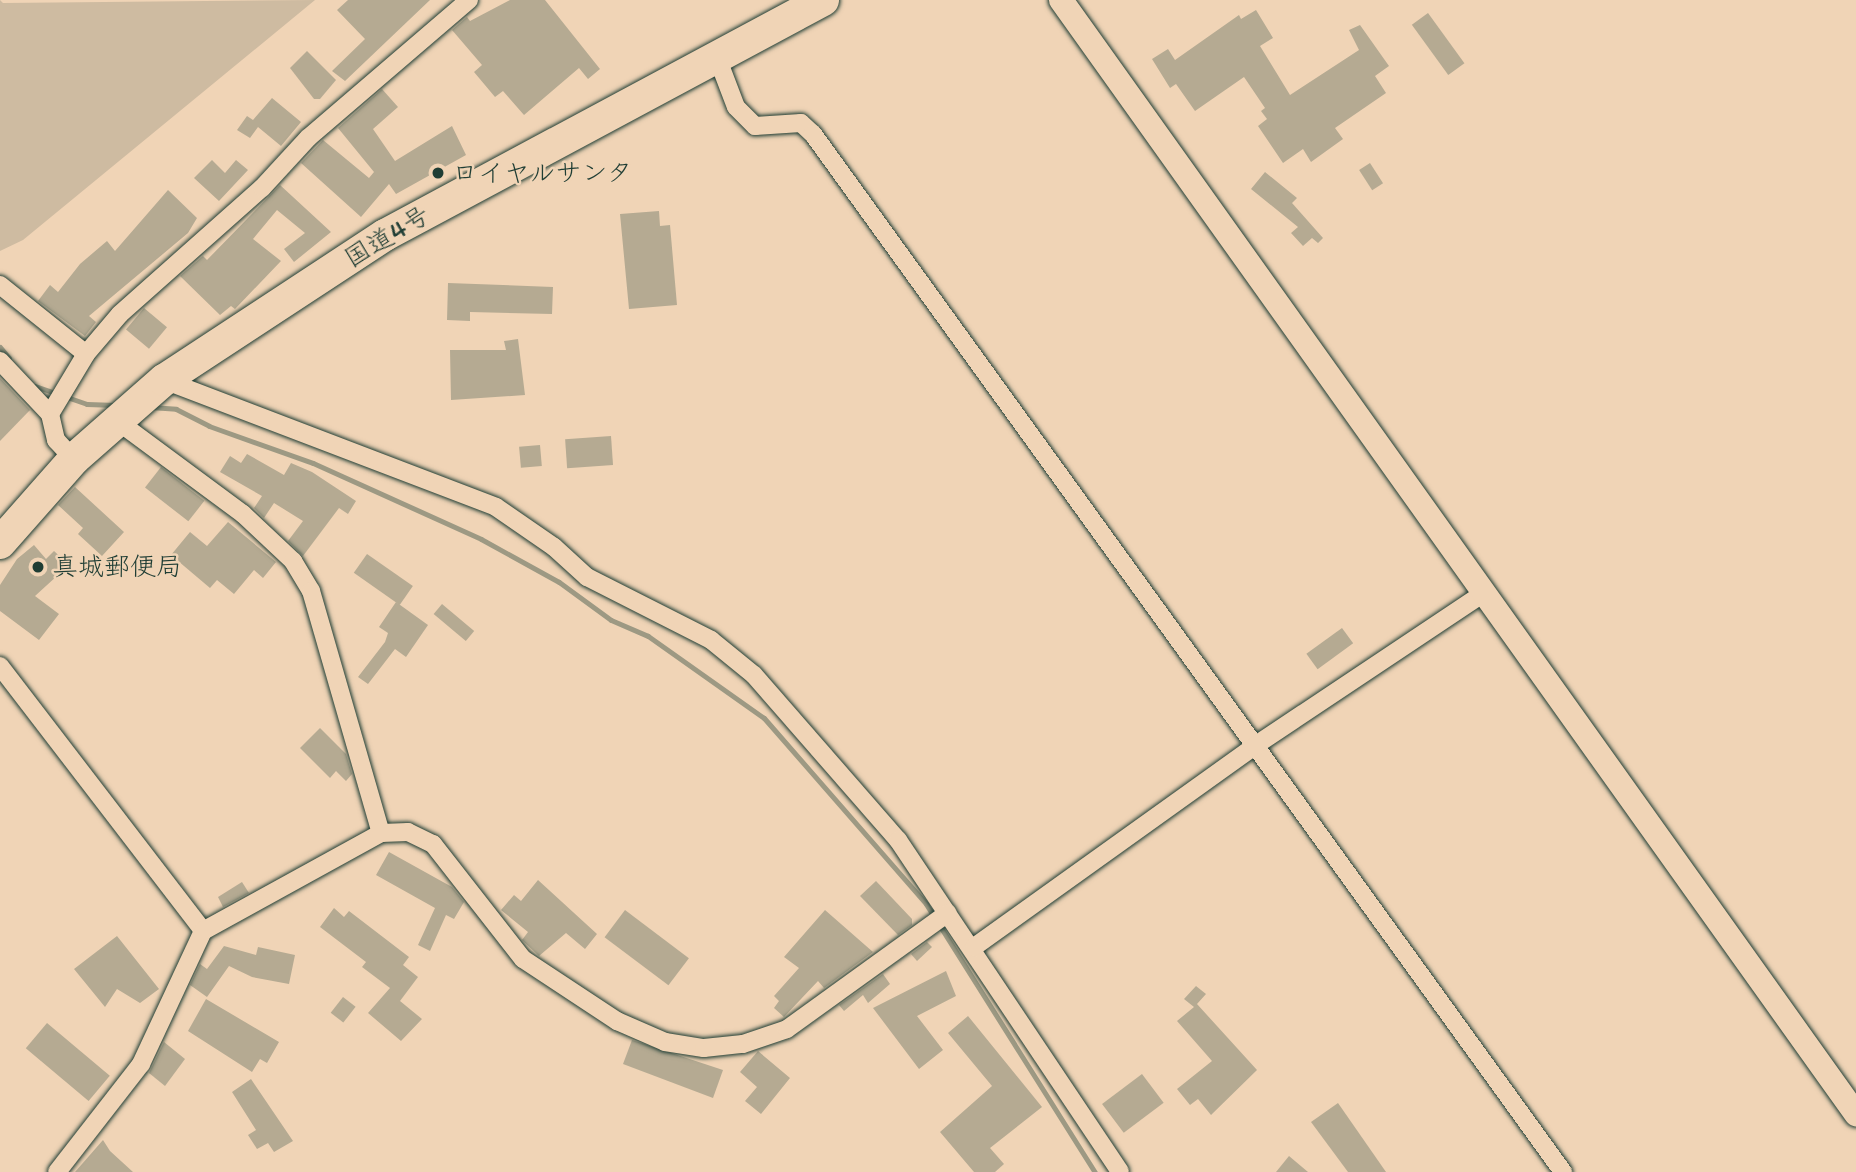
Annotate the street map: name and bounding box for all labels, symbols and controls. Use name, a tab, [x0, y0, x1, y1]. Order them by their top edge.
place label: ロイヤルサンタ	[452, 157, 634, 189]
marker: ロイヤルサンタ	[430, 165, 446, 181]
street label: 国道4号	[339, 200, 435, 274]
place label: 真城郵便局	[52, 551, 182, 583]
marker: 真城郵便局	[30, 559, 46, 575]

